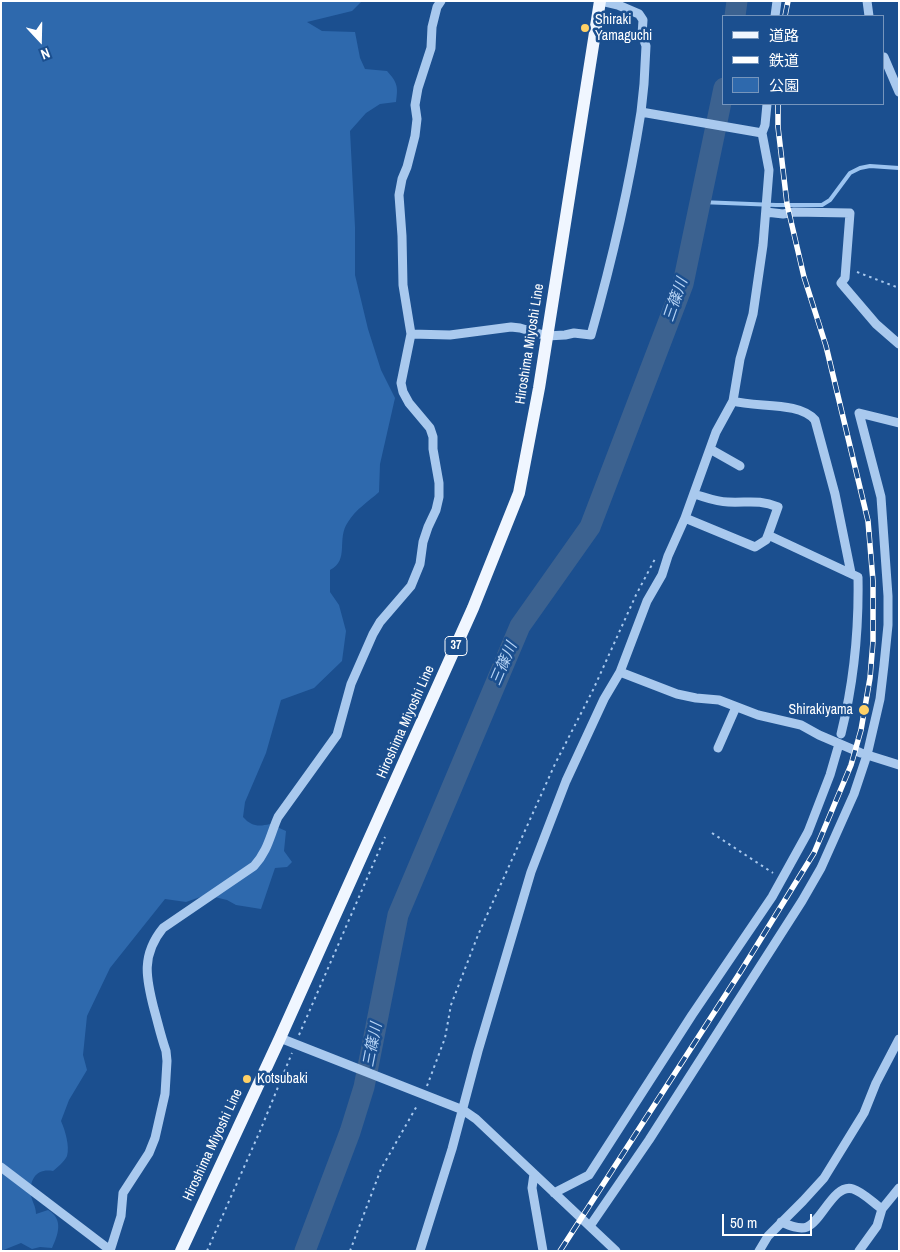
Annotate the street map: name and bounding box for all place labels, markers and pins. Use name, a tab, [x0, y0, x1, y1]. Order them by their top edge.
place label: Shiraki Yamaguchi	[595, 12, 652, 44]
marker: Shiraki Yamaguchi	[579, 22, 591, 34]
place label: Shirakiyama	[789, 702, 853, 718]
marker: Shirakiyama	[857, 703, 871, 717]
place label: Kotsubaki	[257, 1071, 308, 1087]
marker: Kotsubaki	[241, 1073, 253, 1085]

